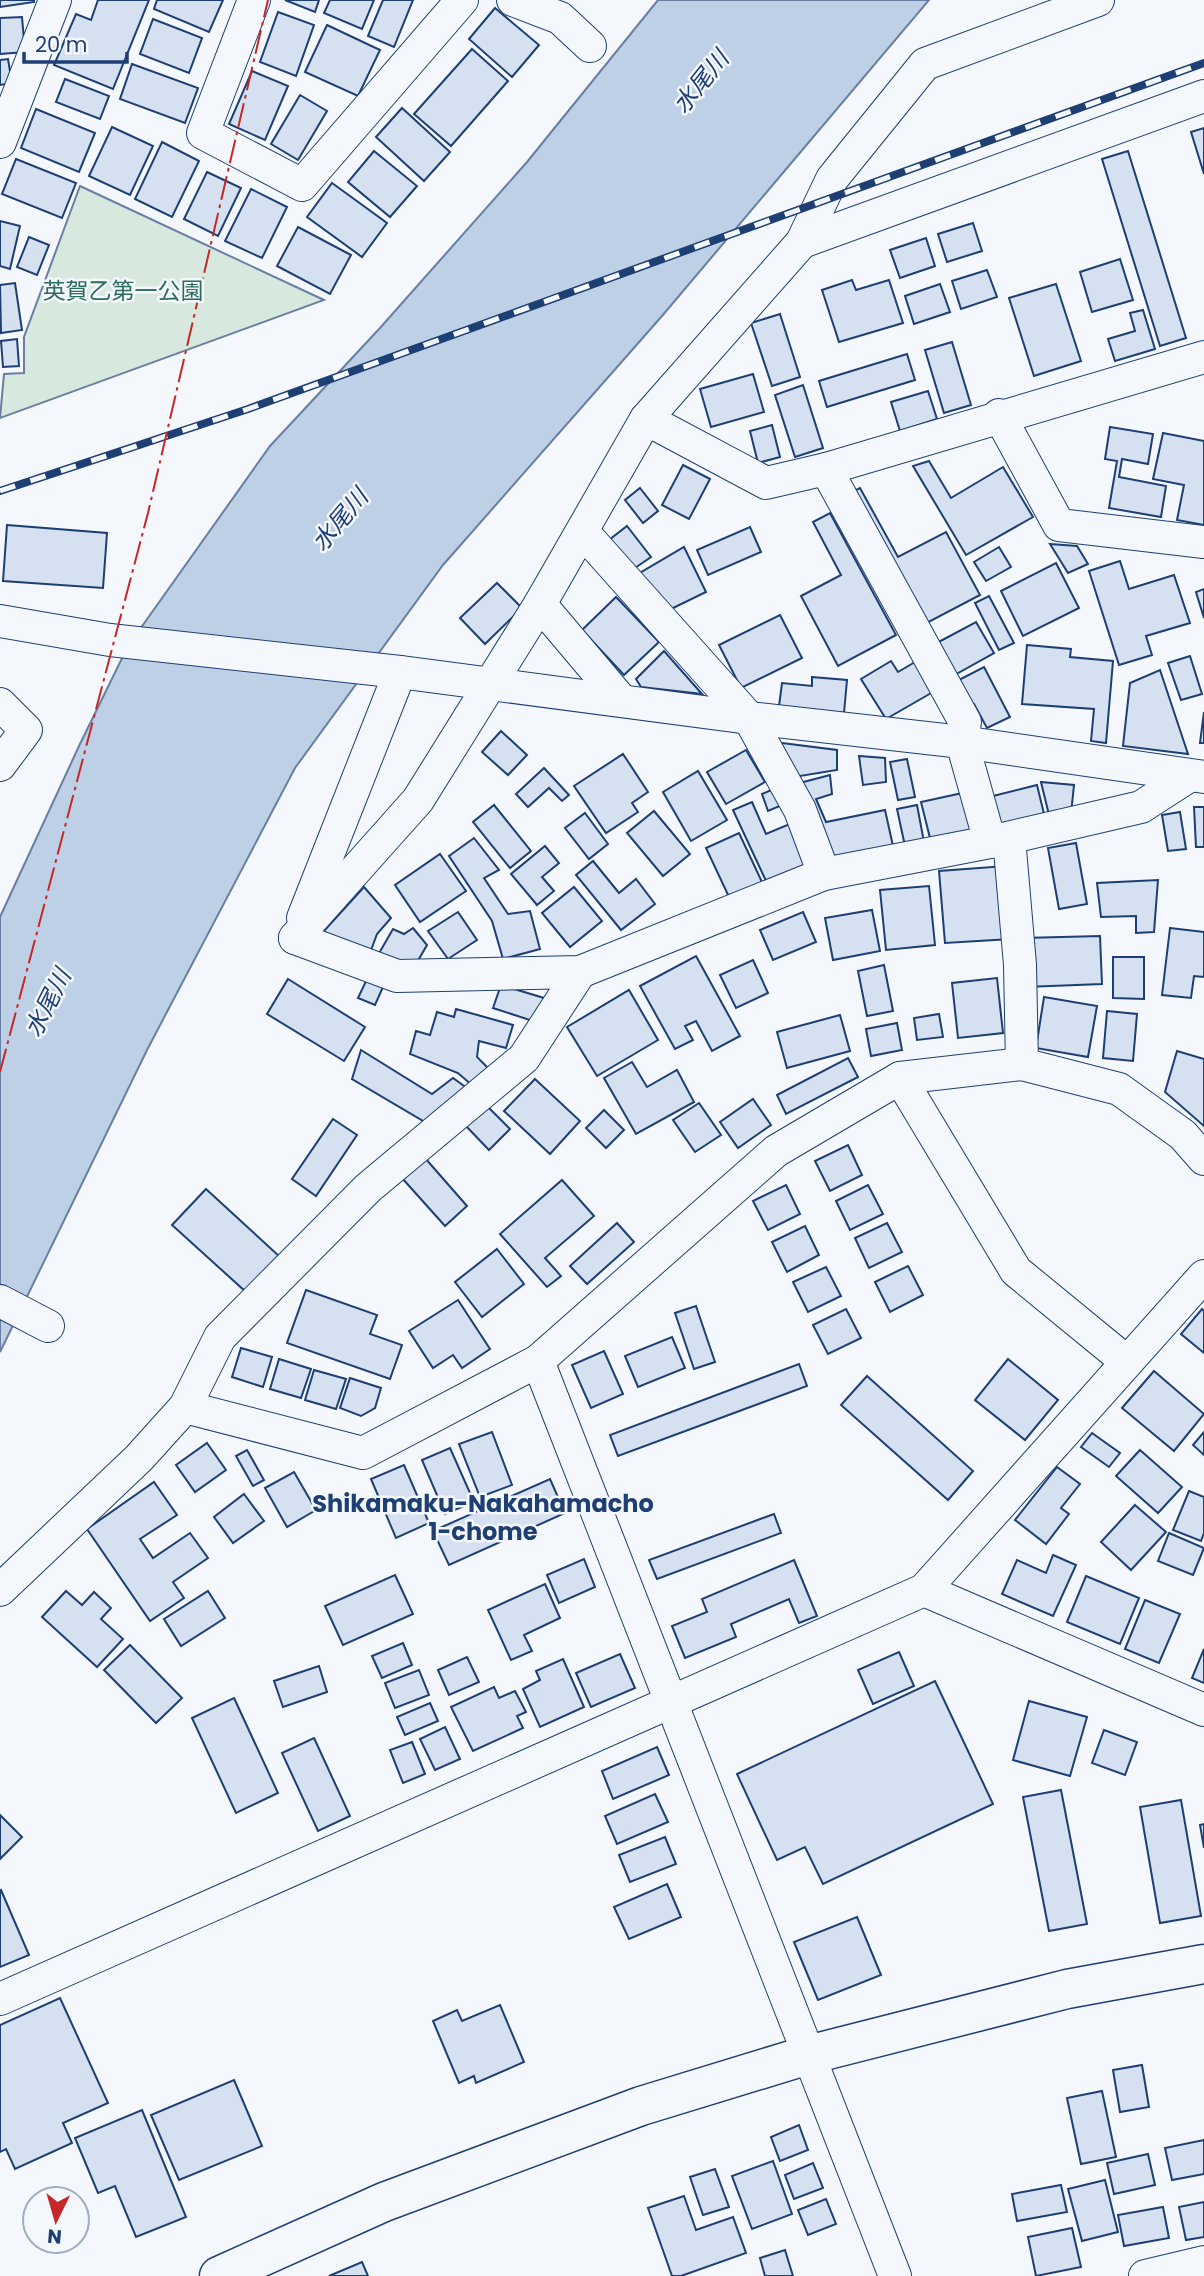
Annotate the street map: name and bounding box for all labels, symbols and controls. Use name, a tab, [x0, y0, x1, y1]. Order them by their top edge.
scale bar	[24, 21, 128, 65]
text: 20 m	[35, 30, 88, 59]
water label: 水尾川	[665, 41, 738, 120]
park label: 英賀乙第一公園	[43, 275, 204, 307]
water label: 水尾川	[304, 479, 377, 558]
water label: 水尾川	[17, 961, 80, 1042]
district label: Shikamaku-Nakahamacho 1-chome	[312, 1487, 654, 1548]
north arrow	[21, 2185, 91, 2255]
text: N	[46, 2222, 63, 2251]

